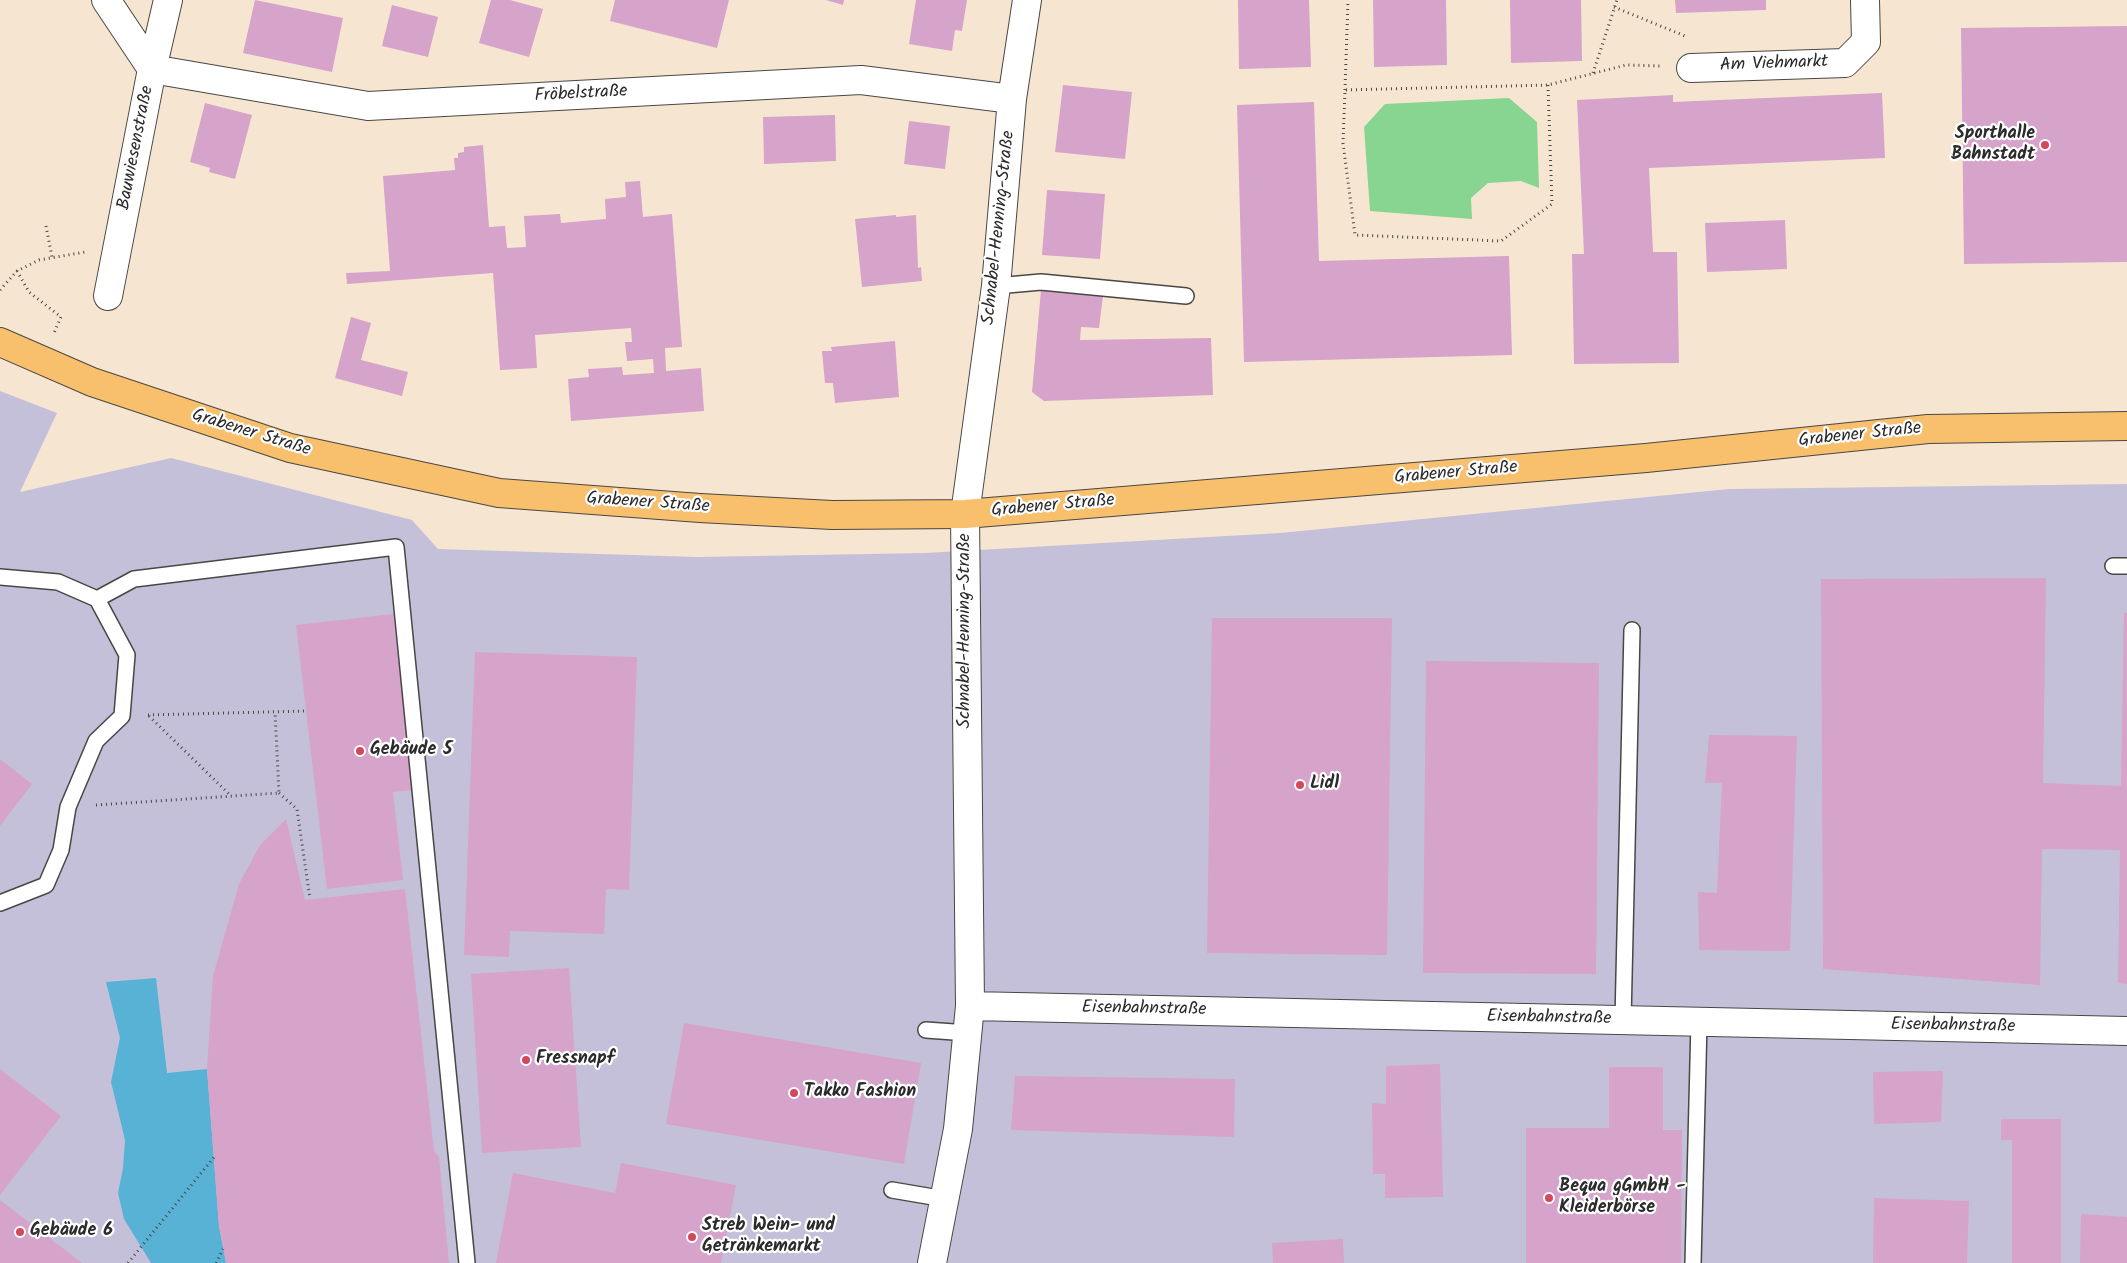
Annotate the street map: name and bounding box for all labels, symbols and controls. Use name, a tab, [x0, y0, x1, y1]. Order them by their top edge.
street label: Am Viehmarkt	[1720, 52, 1828, 78]
street label: Fröbelstraße	[534, 82, 628, 108]
street label: Bauwiesenstraße	[114, 84, 160, 212]
place label: Sporthalle Bahnstadt	[1951, 124, 2035, 166]
street label: Schnabel-Henning-Straße	[979, 130, 1021, 326]
marker: Sporthalle Bahnstadt	[2039, 139, 2051, 151]
street label: Grabener Straße	[189, 406, 313, 462]
street label: Grabener Straße	[1798, 419, 1922, 453]
street label: Grabener Straße	[1394, 458, 1518, 490]
street label: Grabener Straße	[586, 489, 710, 519]
street label: Grabener Straße	[991, 491, 1115, 523]
street label: Schnabel-Henning-Straße	[955, 533, 977, 729]
place label: Gebäude 5	[370, 740, 452, 762]
marker: Gebäude 5	[354, 745, 366, 757]
place label: Lidl	[1310, 774, 1339, 796]
marker: Lidl	[1294, 779, 1306, 791]
street label: Eisenbahnstraße	[1081, 998, 1207, 1022]
street label: Eisenbahnstraße	[1486, 1007, 1612, 1031]
street label: Eisenbahnstraße	[1890, 1015, 2016, 1039]
place label: Fressnapf	[536, 1049, 615, 1071]
marker: Fressnapf	[520, 1054, 532, 1066]
place label: Takko Fashion	[804, 1082, 916, 1104]
marker: Takko Fashion	[788, 1087, 800, 1099]
place label: Bequa gGmbH - Kleiderbörse	[1559, 1177, 1686, 1220]
marker: Bequa gGmbH - Kleiderbörse	[1543, 1192, 1555, 1204]
place label: Streb Wein- und Getränkemarkt	[702, 1216, 835, 1258]
place label: Gebäude 6	[30, 1221, 113, 1243]
marker: Gebäude 6	[14, 1226, 26, 1238]
marker: Streb Wein- und Getränkemarkt	[686, 1231, 698, 1243]

